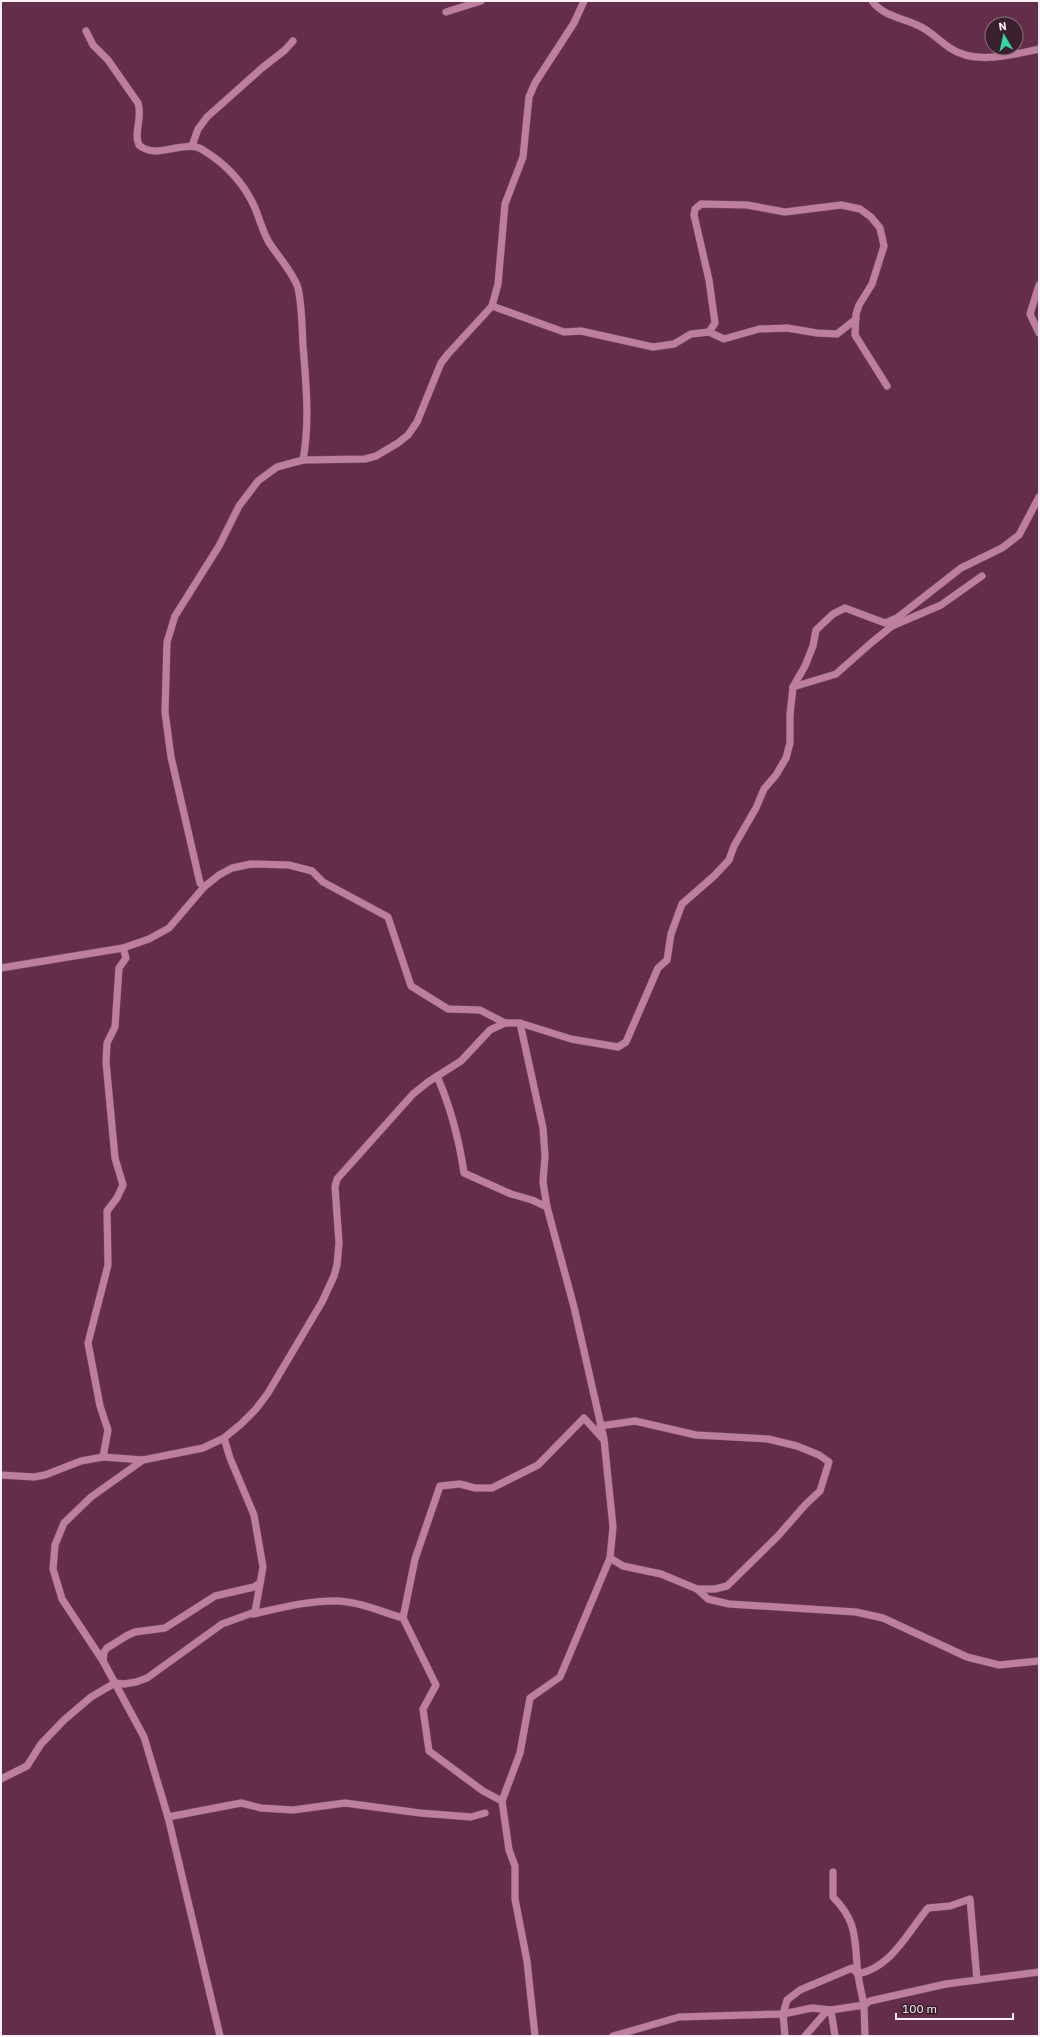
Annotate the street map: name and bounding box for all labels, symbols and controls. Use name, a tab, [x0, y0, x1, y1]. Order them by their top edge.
north arrow	[984, 16, 1024, 56]
text: N	[997, 19, 1007, 34]
scale bar	[896, 1995, 1013, 2021]
text: 100 m	[902, 2001, 937, 2016]

